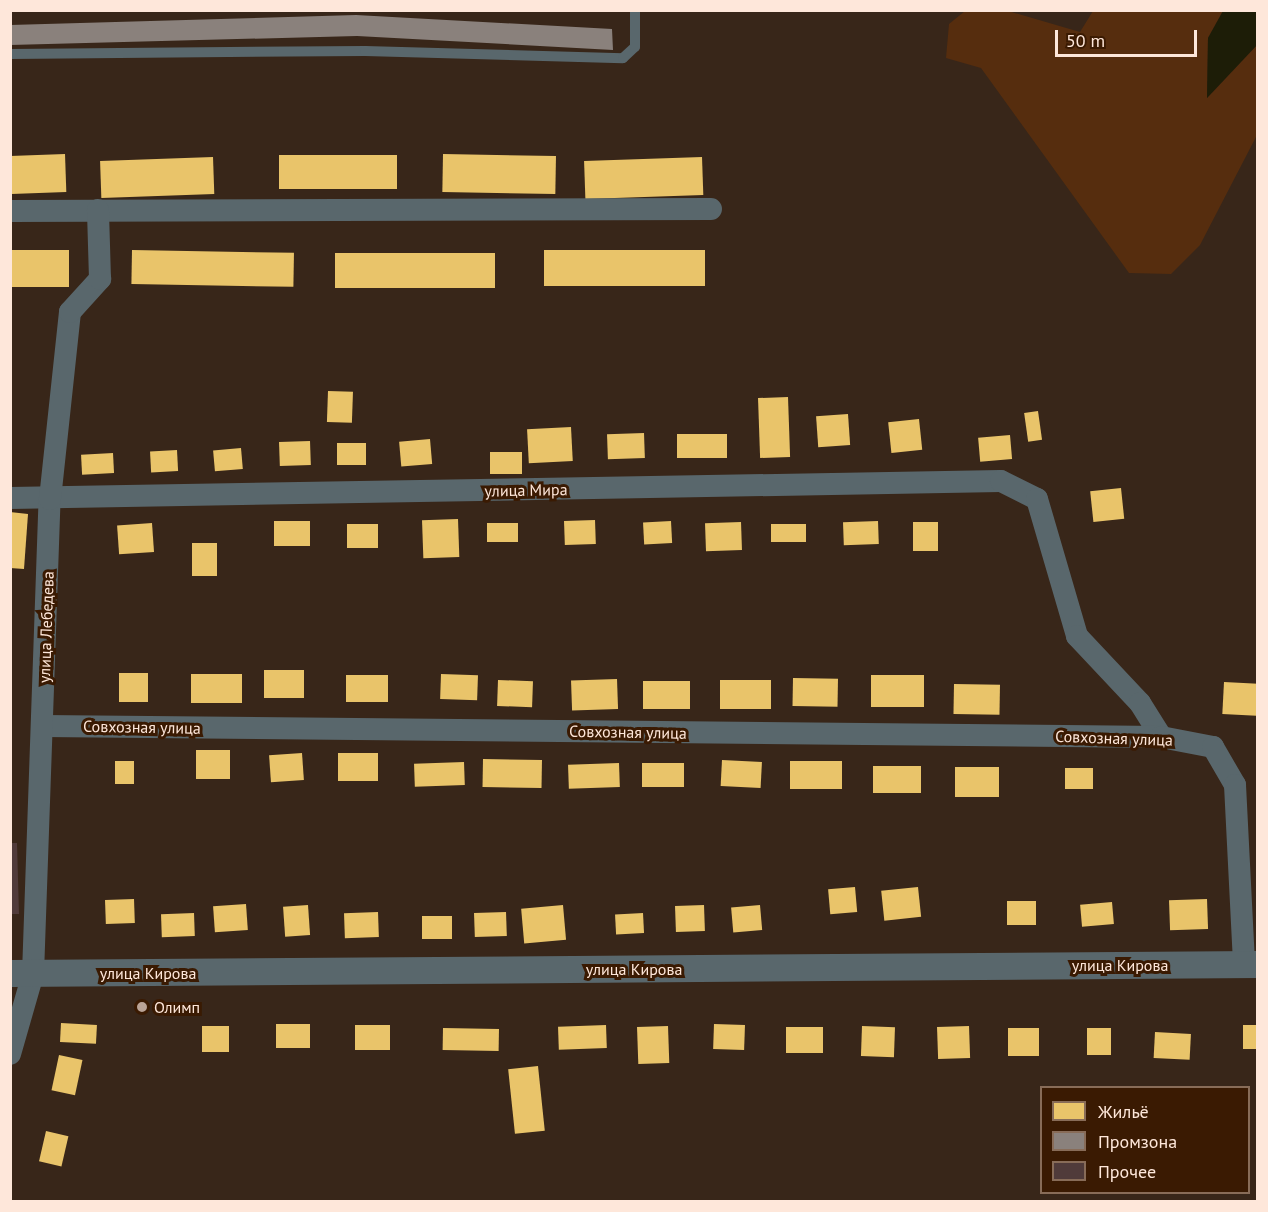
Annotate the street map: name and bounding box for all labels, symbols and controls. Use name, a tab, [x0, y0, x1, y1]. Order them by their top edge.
scale bar	[1058, 18, 1200, 56]
text: 50 m	[1066, 29, 1105, 52]
street label: улица Мира	[484, 480, 568, 500]
street label: улица Лебедева	[34, 571, 58, 683]
street label: Совхозная улица	[83, 716, 201, 738]
street label: Совхозная улица	[569, 721, 687, 743]
street label: Совхозная улица	[1055, 726, 1173, 750]
street label: улица Кирова	[1072, 955, 1168, 975]
street label: улица Кирова	[586, 959, 682, 979]
street label: улица Кирова	[100, 963, 196, 983]
place label: Олимп	[154, 997, 200, 1017]
marker: Олимп	[135, 1000, 149, 1014]
legend	[1040, 1086, 1250, 1194]
text: Жильё	[1098, 1100, 1149, 1123]
text: Промзона	[1098, 1130, 1177, 1153]
text: Прочее	[1098, 1160, 1156, 1183]

